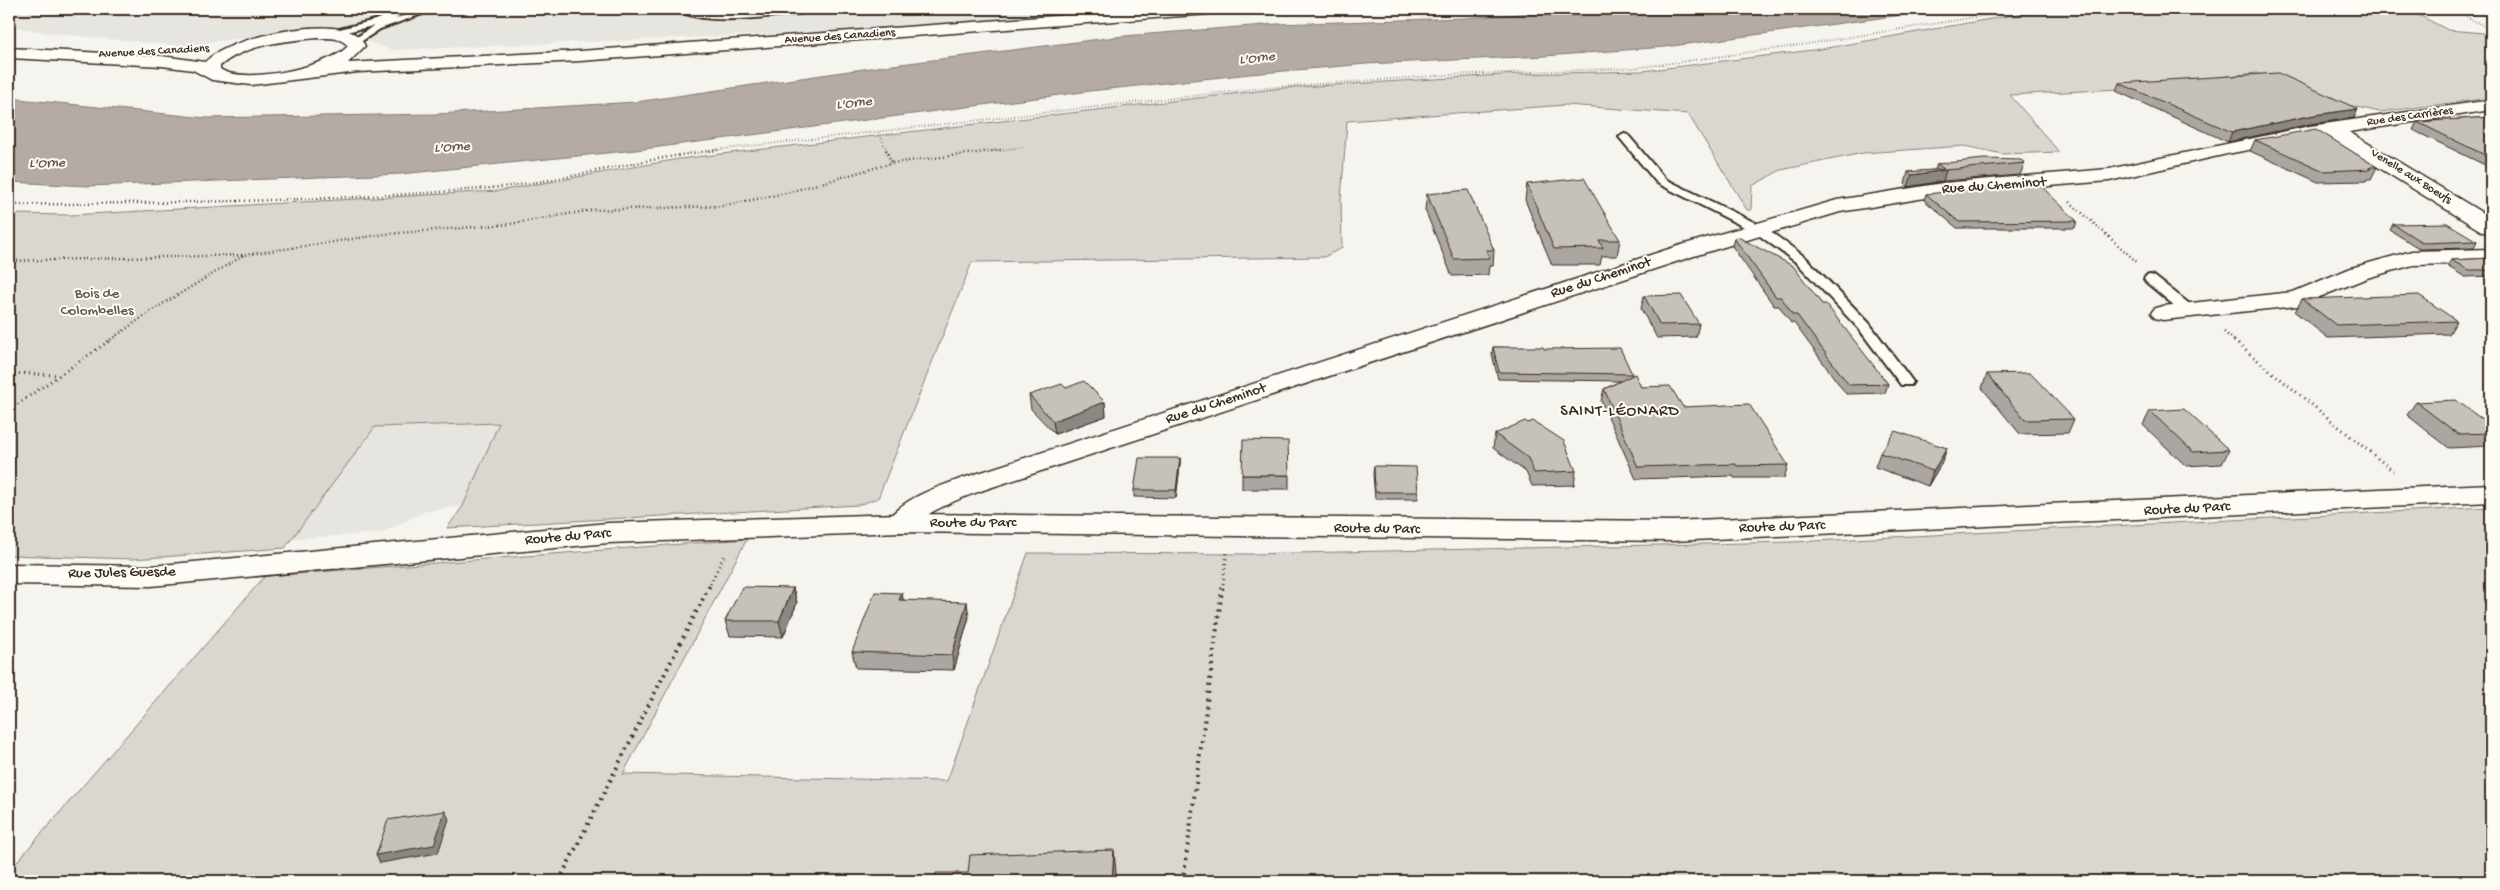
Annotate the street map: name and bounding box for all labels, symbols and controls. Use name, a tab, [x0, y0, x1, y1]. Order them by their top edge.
street label: Avenue des Canadiens	[784, 26, 896, 48]
street label: Avenue des Canadiens	[98, 42, 210, 62]
water label: L'Orne	[1238, 49, 1277, 69]
water label: L'Orne	[835, 94, 874, 114]
street label: Rue des Carrières	[2366, 104, 2454, 130]
water label: L'Orne	[434, 139, 471, 157]
street label: Venelle aux Boeufs	[2367, 146, 2455, 208]
water label: L'Orne	[29, 155, 66, 173]
street label: Rue du Cheminot	[1941, 173, 2049, 199]
street label: Rue du Cheminot	[1549, 253, 1655, 303]
park label: Bois de Colombelles	[60, 285, 134, 320]
street label: Rue du Cheminot	[1164, 379, 1270, 429]
district label: SAINT-LÉONARD	[1560, 403, 1680, 422]
street label: Route du Parc	[2143, 498, 2232, 520]
street label: Route du Parc	[930, 514, 1017, 532]
street label: Route du Parc	[1738, 516, 1826, 538]
street label: Route du Parc	[1334, 519, 1421, 539]
street label: Route du Parc	[524, 524, 613, 550]
street label: Rue Jules Guesde	[68, 563, 176, 583]

